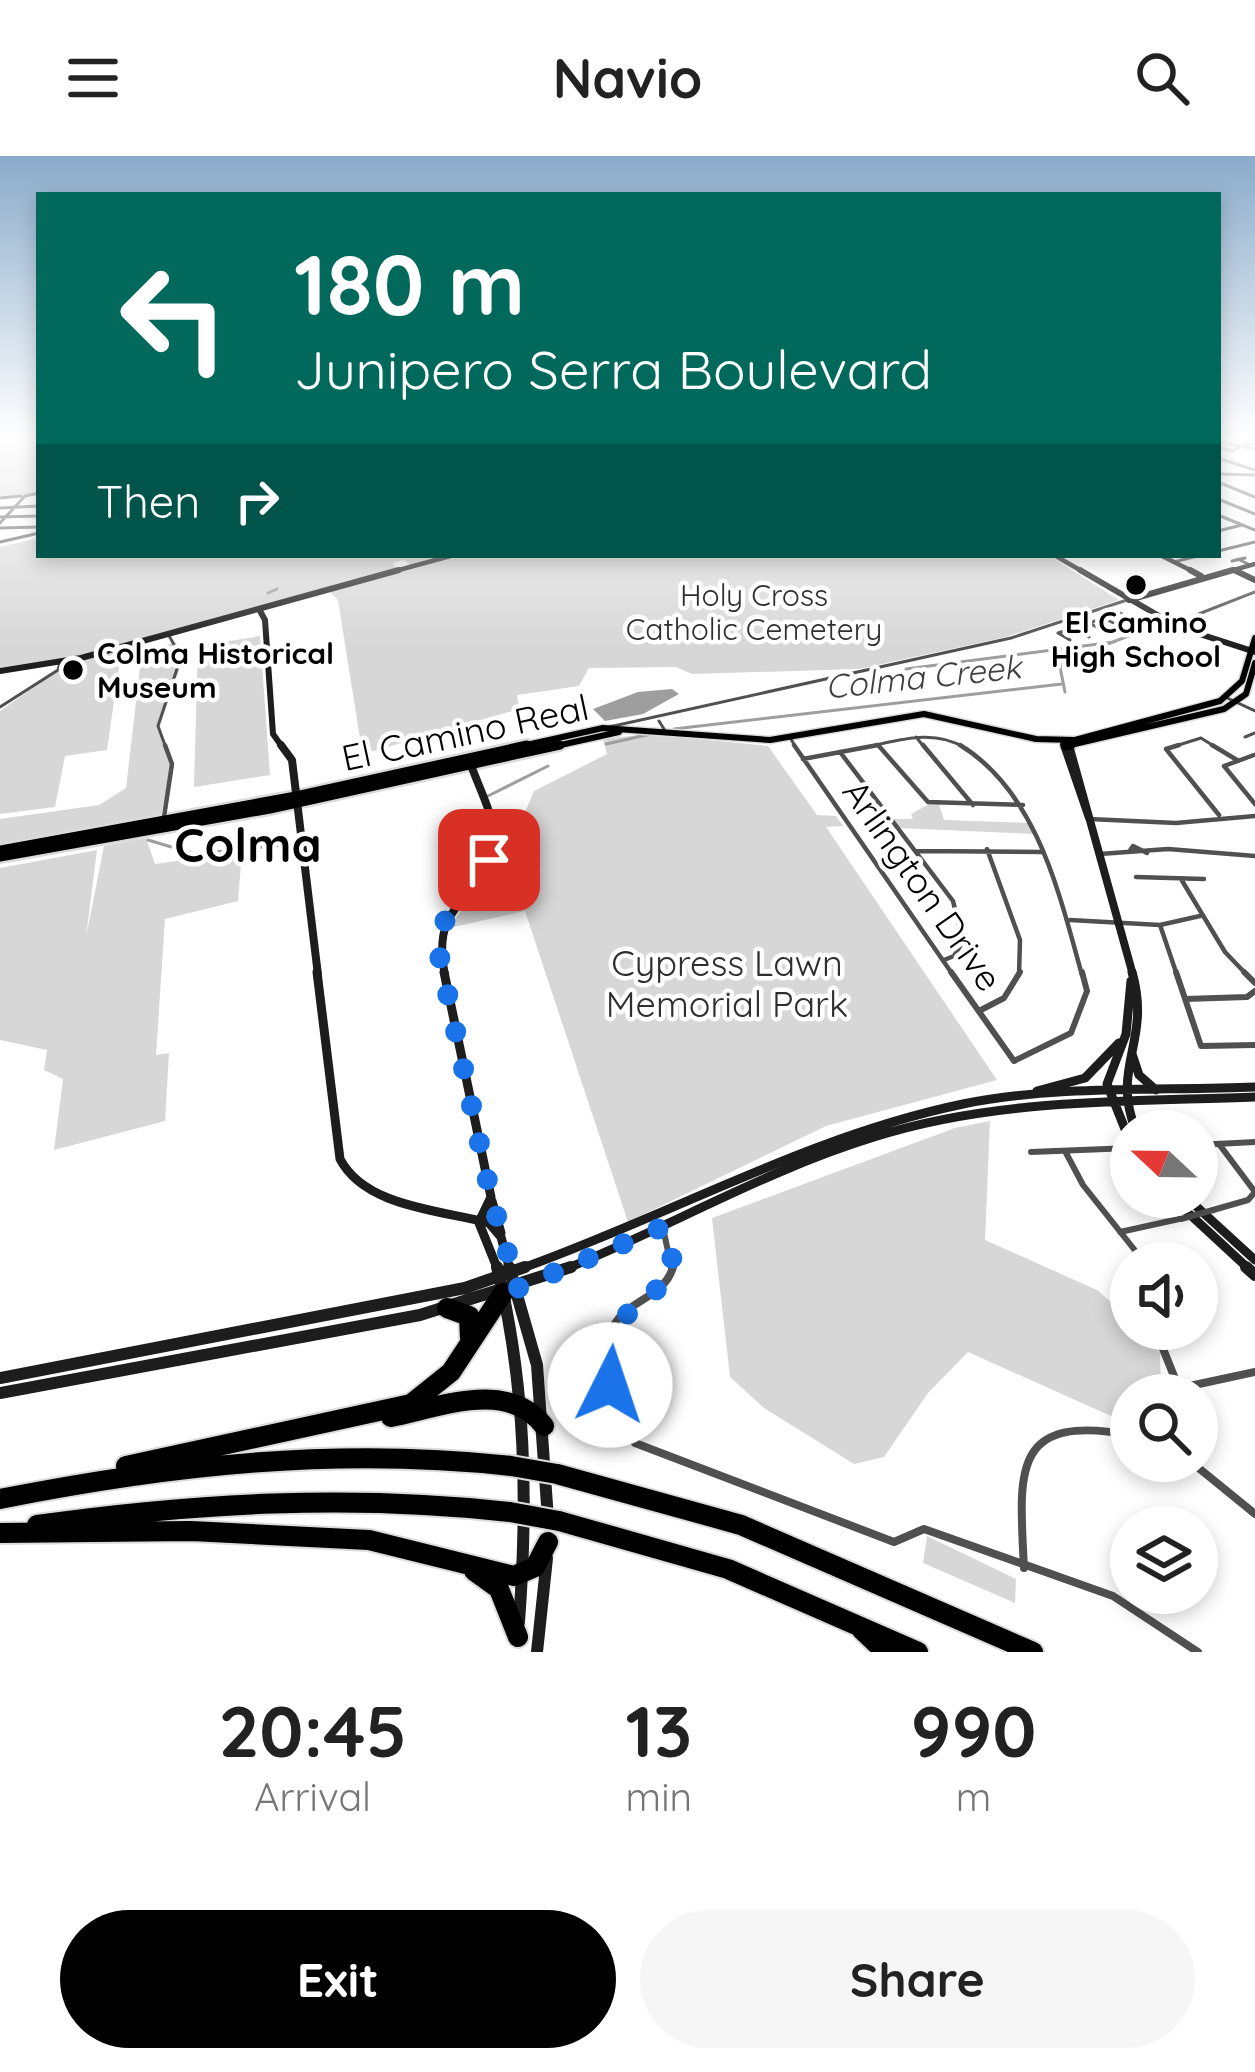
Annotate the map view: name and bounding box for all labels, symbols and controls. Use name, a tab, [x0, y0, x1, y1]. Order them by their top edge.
text: Navio	[553, 44, 702, 112]
icon: menu	[60, 45, 126, 111]
icon: search	[1129, 45, 1195, 111]
text: 180 m	[294, 231, 525, 336]
icon: left	[96, 240, 252, 396]
text: Junipero Serra Boulevard	[294, 335, 932, 403]
icon: right	[224, 468, 290, 534]
text: Then	[96, 473, 200, 529]
marker: El Camino High School	[1123, 572, 1149, 598]
park label: Holy Cross Catholic Cemetery	[626, 576, 882, 648]
place label: El Camino High School	[1051, 603, 1221, 675]
place label: Colma Historical Museum	[97, 634, 334, 706]
water label: Colma Creek	[823, 645, 1026, 707]
marker: Colma Historical Museum	[60, 657, 86, 683]
street label: El Camino Real	[337, 684, 593, 780]
street label: Arlington Drive	[834, 771, 1012, 999]
pin	[438, 809, 540, 911]
district label: Colma	[174, 814, 322, 874]
icon: arrive	[456, 827, 522, 893]
park label: Cypress Lawn Memorial Park	[606, 940, 848, 1026]
north arrow	[1110, 1110, 1218, 1218]
map controls	[1110, 1110, 1218, 1614]
button: sound	[1110, 1242, 1218, 1350]
position arrow	[547, 1322, 673, 1448]
button: search	[1110, 1374, 1218, 1482]
button: layers	[1110, 1506, 1218, 1614]
text: 20:45	[218, 1685, 407, 1775]
text: 13	[625, 1685, 692, 1775]
text: 990	[911, 1685, 1037, 1775]
text: Arrival	[254, 1772, 371, 1821]
text: min	[626, 1772, 692, 1821]
text: m	[956, 1772, 991, 1821]
button: Exit	[60, 1910, 616, 2048]
button: Share	[640, 1910, 1195, 2048]

